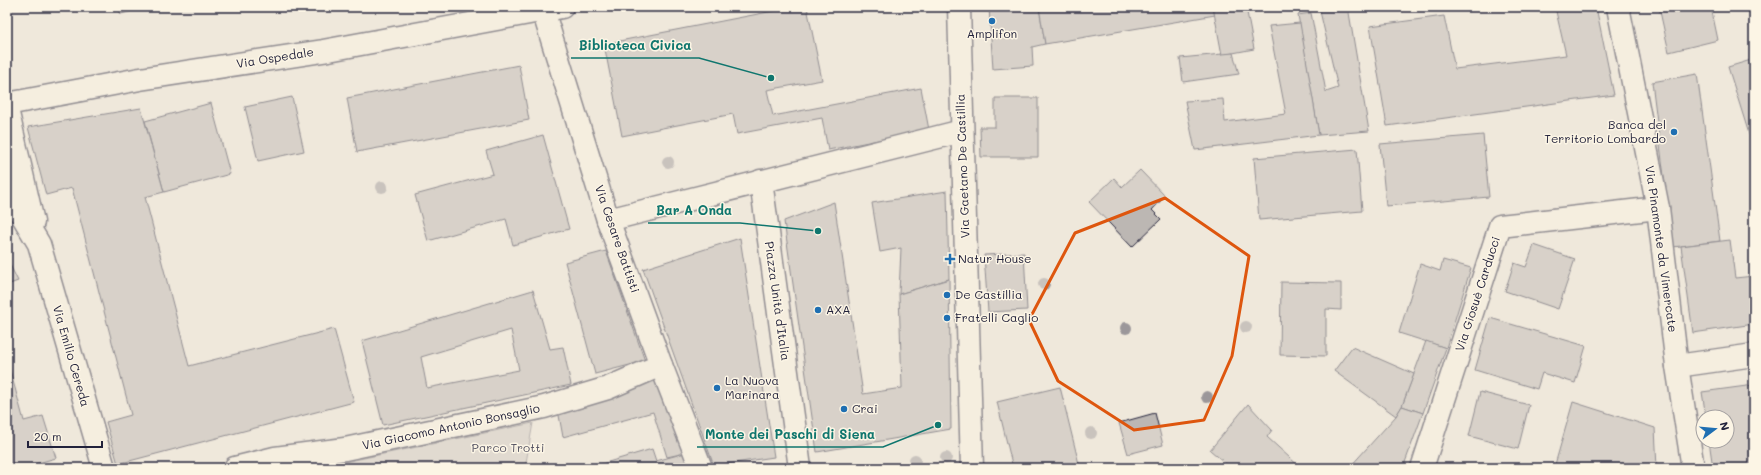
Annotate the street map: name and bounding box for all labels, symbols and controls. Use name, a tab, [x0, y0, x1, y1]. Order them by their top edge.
marker: Amplifon	[987, 16, 997, 26]
place label: Amplifon	[967, 25, 1017, 41]
callout: Biblioteca Civica	[571, 33, 699, 58]
text: Biblioteca Civica	[579, 36, 691, 53]
street label: Via Ospedale	[235, 43, 315, 71]
street label: Via Gaetano De Castillia	[951, 94, 973, 238]
place label: Banca del Territorio Lombardo	[1544, 116, 1666, 146]
marker: Banca del Territorio Lombardo	[1669, 127, 1679, 137]
street label: Via Pinamonte da Vimercate	[1642, 164, 1682, 333]
street label: Via Cesare Battisti	[592, 183, 644, 295]
callout: Bar A Onda	[648, 198, 740, 223]
text: Bar A Onda	[656, 201, 732, 218]
street label: Via Giosuè Carducci	[1451, 234, 1503, 353]
street label: Piazza Unità d'Italia	[762, 240, 794, 362]
place label: Natur House	[958, 250, 1032, 266]
marker: Natur House	[945, 254, 955, 264]
place label: De Castillia	[955, 286, 1023, 302]
marker: De Castillia	[942, 290, 952, 300]
place label: AXA	[826, 301, 851, 317]
street label: Via Emilio Cereda	[50, 303, 94, 408]
marker: AXA	[813, 305, 823, 315]
place label: Fratelli Caglio	[955, 309, 1038, 325]
marker: Fratelli Caglio	[942, 313, 952, 323]
place label: La Nuova Marinara	[725, 372, 779, 402]
marker: La Nuova Marinara	[712, 383, 722, 393]
street label: Via Giacomo Antonio Bonsaglio	[360, 399, 541, 453]
place label: Crai	[852, 400, 878, 416]
marker: Crai	[839, 404, 849, 414]
north arrow	[1695, 409, 1735, 449]
text: N	[1717, 420, 1733, 432]
callout: Monte dei Paschi di Siena	[697, 422, 883, 447]
scale bar	[28, 423, 102, 449]
text: Monte dei Paschi di Siena	[705, 425, 875, 442]
text: 20 m	[34, 428, 62, 444]
park label: Parco Trotti	[472, 439, 544, 455]

